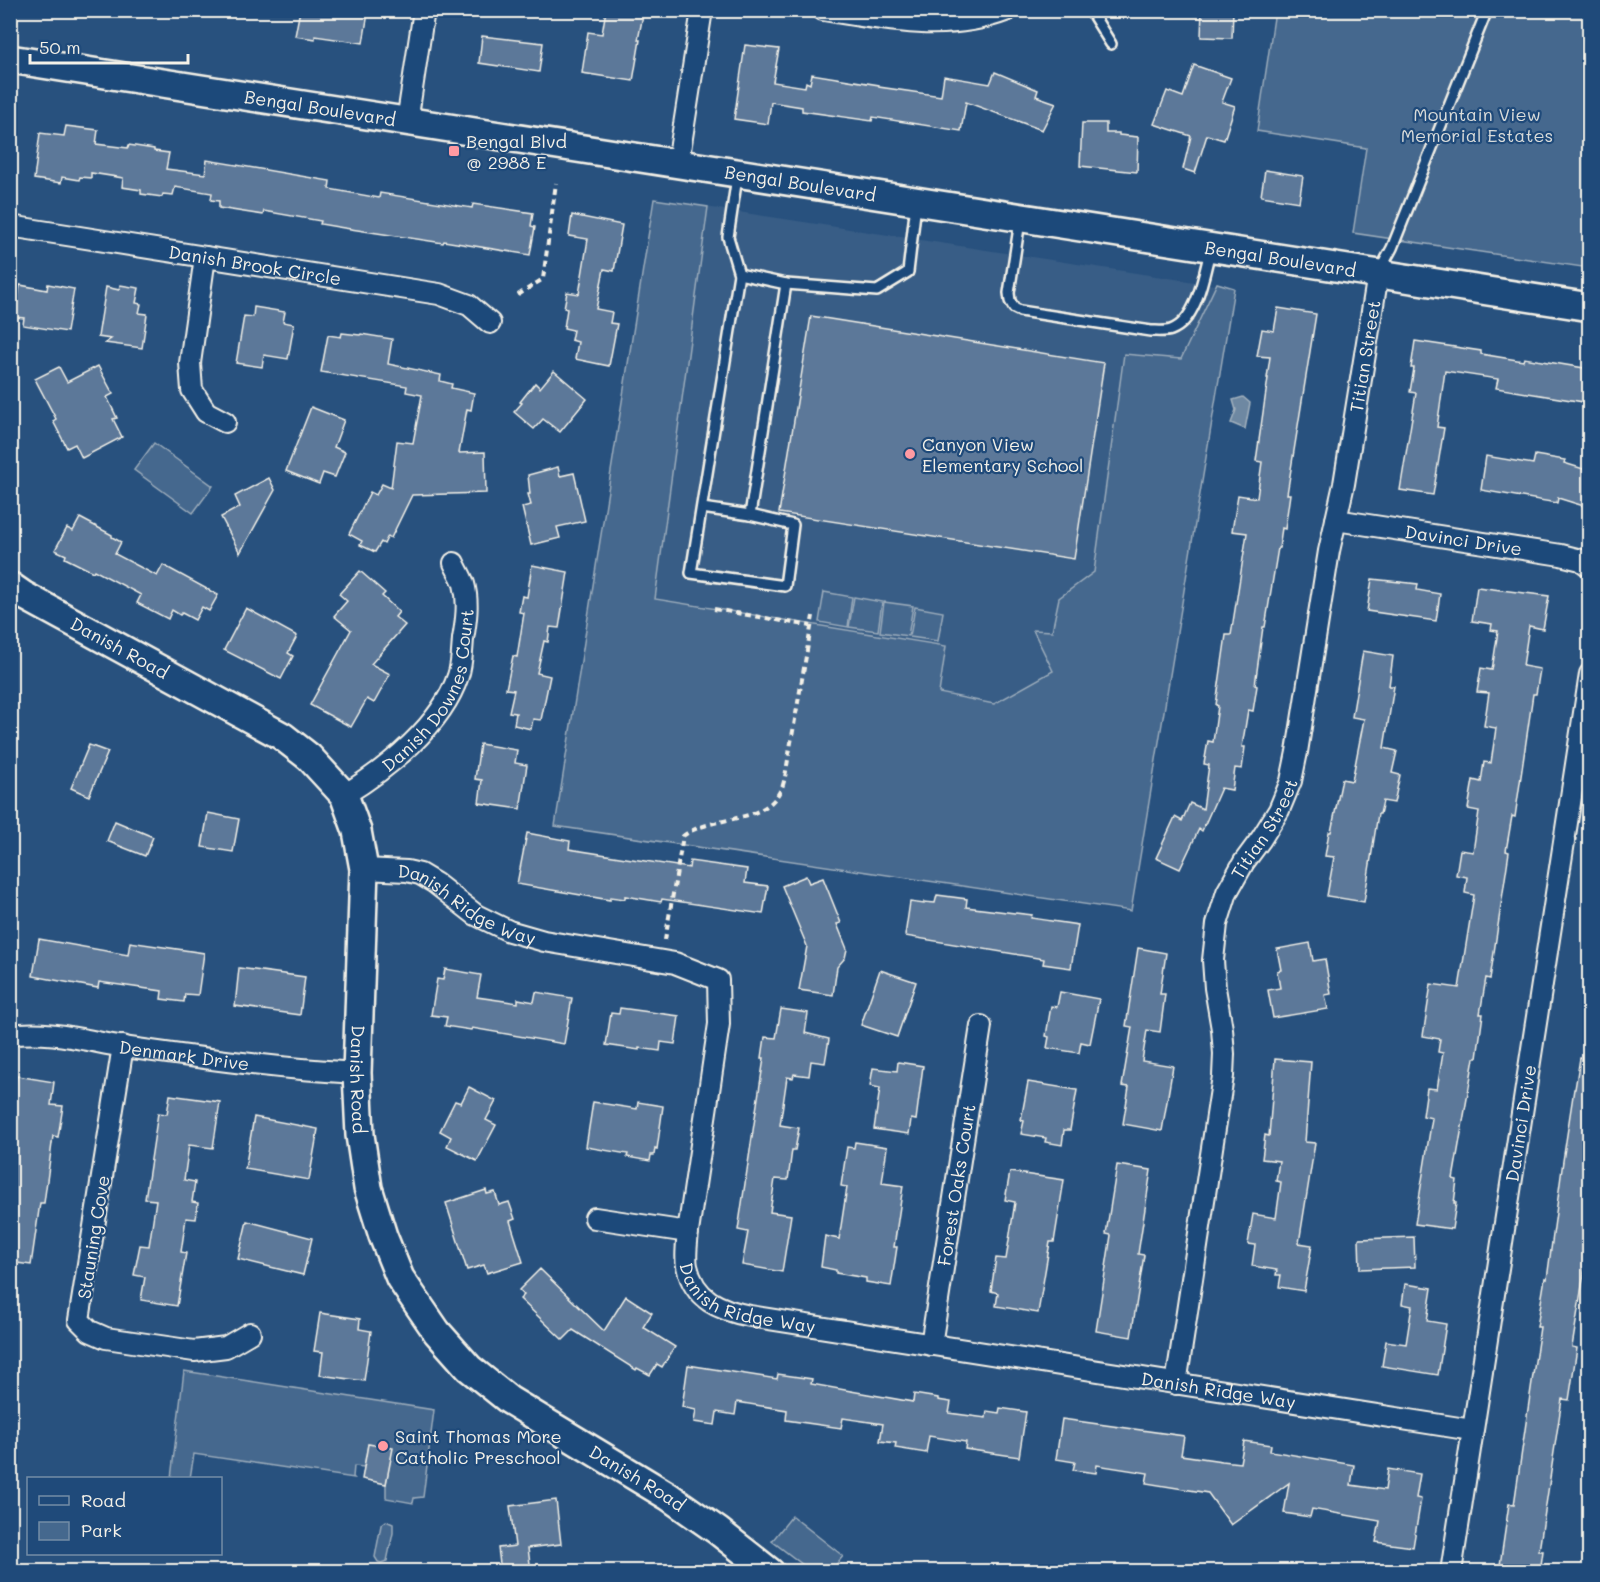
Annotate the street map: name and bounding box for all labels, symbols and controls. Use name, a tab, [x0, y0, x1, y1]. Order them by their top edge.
scale bar	[30, 27, 188, 65]
text: 50 m	[39, 35, 81, 59]
street label: Bengal Boulevard	[243, 84, 398, 131]
park label: Mountain View Memorial Estates	[1401, 102, 1553, 147]
place label: Bengal Blvd @ 2988 E	[466, 129, 567, 174]
marker: Bengal Blvd @ 2988 E	[447, 144, 461, 158]
street label: Bengal Boulevard	[723, 159, 878, 207]
street label: Bengal Boulevard	[1203, 235, 1358, 282]
street label: Danish Brook Circle	[167, 239, 343, 290]
street label: Titian Street	[1344, 298, 1386, 414]
place label: Canyon View Elementary School	[922, 432, 1084, 477]
marker: Canyon View Elementary School	[903, 447, 917, 461]
street label: Davinci Drive	[1403, 519, 1524, 561]
street label: Danish Downes Court	[376, 608, 479, 777]
street label: Danish Road	[66, 611, 173, 684]
street label: Titian Street	[1225, 775, 1303, 883]
street label: Danish Ridge Way	[397, 859, 539, 950]
street label: Danish Road	[345, 1025, 372, 1134]
street label: Denmark Drive	[118, 1034, 251, 1076]
street label: Davinci Drive	[1500, 1063, 1541, 1184]
street label: Forest Oaks Court	[932, 1102, 981, 1267]
street label: Stauning Cove	[71, 1173, 115, 1301]
street label: Danish Ridge Way	[674, 1260, 817, 1338]
street label: Danish Ridge Way	[1140, 1366, 1297, 1414]
place label: Saint Thomas More Catholic Preschool	[395, 1424, 562, 1469]
marker: Saint Thomas More Catholic Preschool	[376, 1439, 390, 1453]
street label: Danish Road	[585, 1439, 690, 1517]
legend	[27, 1477, 222, 1555]
text: Road	[81, 1488, 126, 1512]
text: Park	[81, 1518, 122, 1542]

